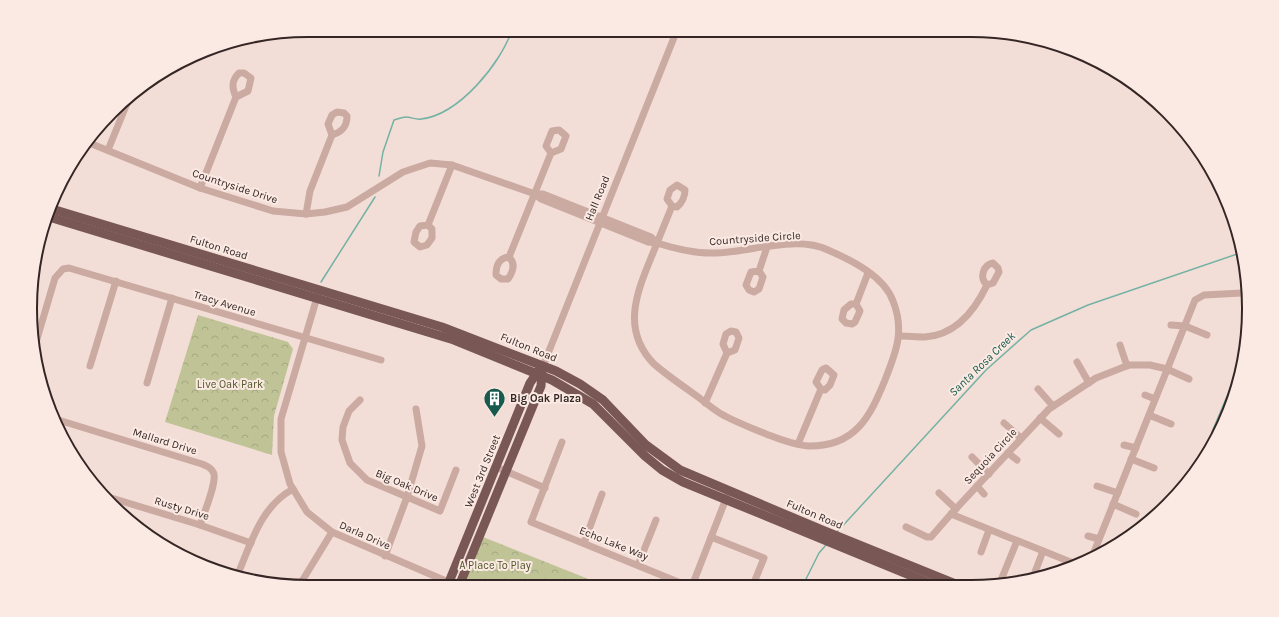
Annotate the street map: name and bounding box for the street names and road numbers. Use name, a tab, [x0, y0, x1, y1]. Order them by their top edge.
street label: Countryside Drive	[191, 167, 279, 206]
street label: Hall Road	[583, 174, 612, 223]
street label: Countryside Circle	[709, 229, 801, 248]
street label: Fulton Road	[188, 232, 249, 262]
street label: Tracy Avenue	[192, 288, 258, 319]
street label: Fulton Road	[499, 330, 559, 365]
street label: Sequoia Circle	[961, 425, 1020, 487]
street label: Mallard Drive	[131, 426, 199, 458]
street label: West 3rd Street	[462, 433, 503, 510]
street label: Big Oak Drive	[374, 466, 440, 505]
street label: Rusty Drive	[153, 494, 211, 523]
street label: Fulton Road	[785, 497, 845, 532]
street label: Darla Drive	[337, 518, 393, 553]
street label: Echo Lake Way	[577, 524, 650, 563]

